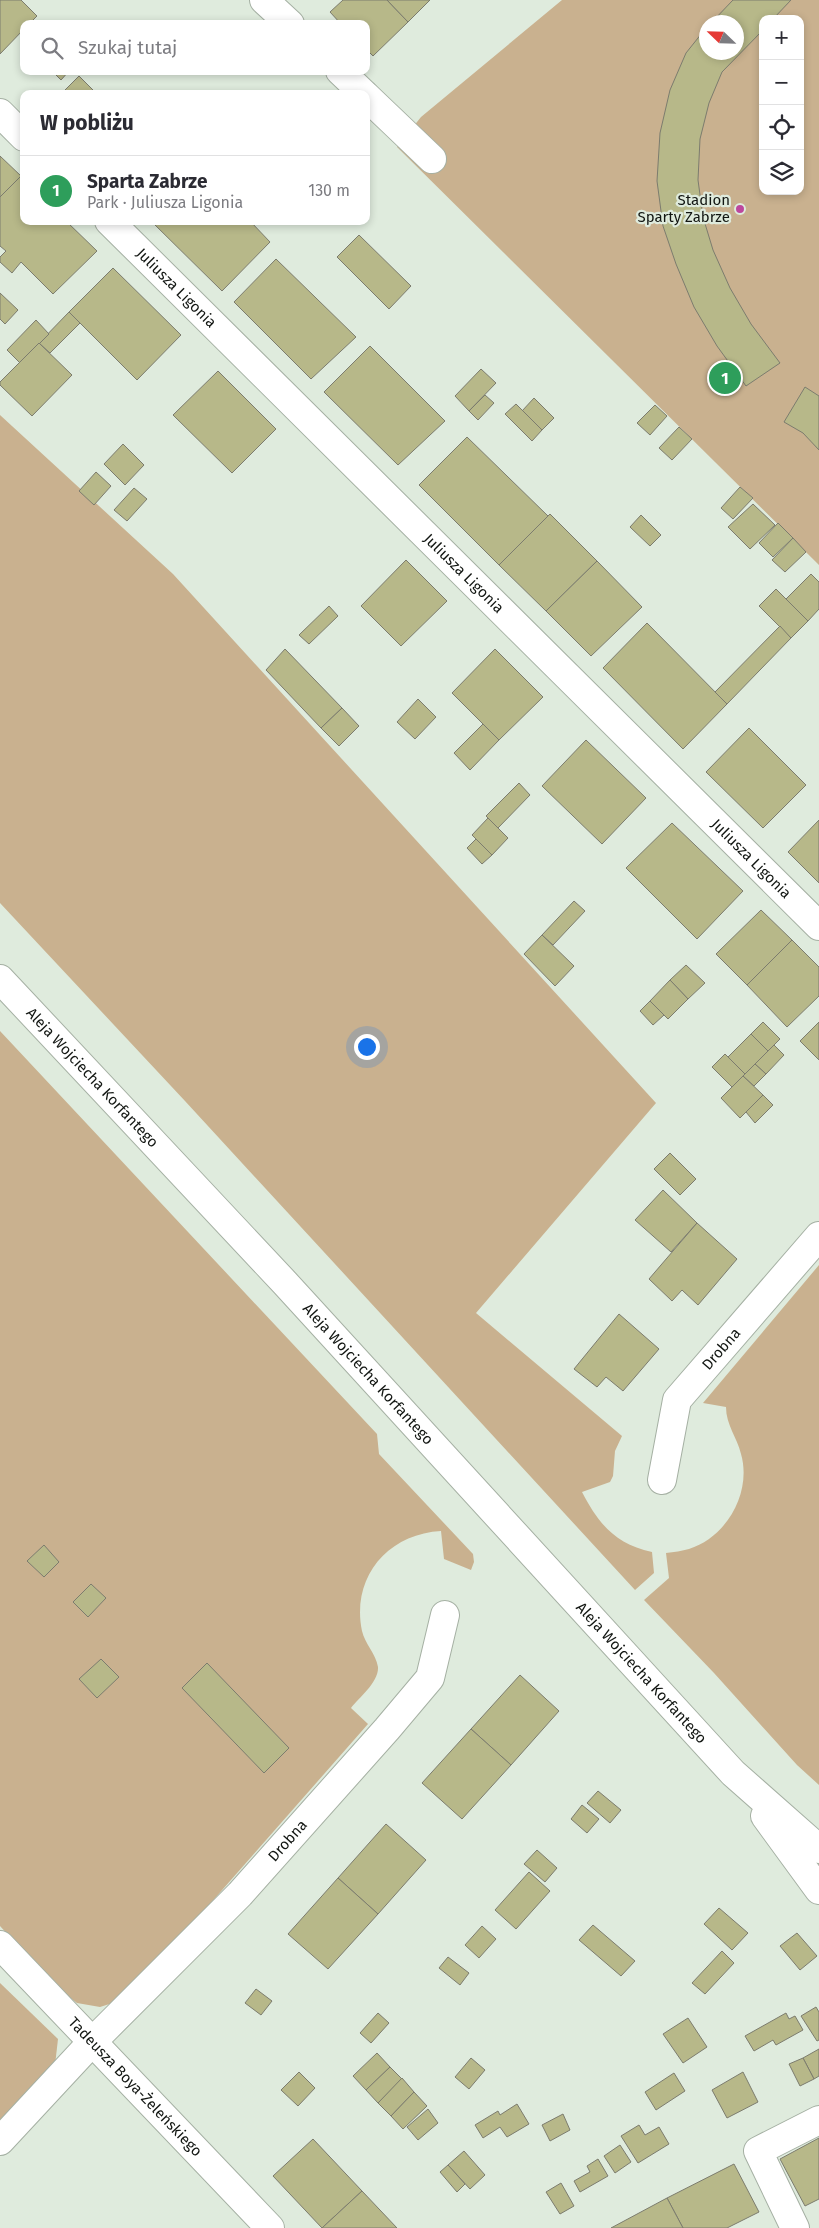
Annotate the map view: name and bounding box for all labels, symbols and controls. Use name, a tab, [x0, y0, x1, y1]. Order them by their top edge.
north arrow	[699, 15, 744, 60]
map controls	[759, 15, 804, 195]
button: +	[759, 15, 804, 60]
search box	[20, 20, 370, 75]
icon: search	[38, 34, 66, 62]
text: Szukaj tutaj	[78, 36, 177, 59]
button: −	[759, 60, 804, 105]
button: locate	[759, 105, 804, 150]
text: W pobliżu	[40, 110, 134, 136]
button: layers	[759, 150, 804, 195]
text: Sparta Zabrze	[87, 170, 207, 193]
text: 1	[52, 181, 60, 200]
text: 130 m	[308, 181, 350, 200]
place label: Stadion Sparty Zabrze	[637, 191, 730, 226]
text: Park · Juliusza Ligonia	[87, 193, 243, 212]
marker: Stadion Sparty Zabrze	[734, 203, 746, 215]
street label: Juliusza Ligonia	[133, 244, 220, 331]
pin: 1	[709, 359, 741, 397]
street label: Juliusza Ligonia	[420, 530, 508, 617]
street label: Juliusza Ligonia	[707, 815, 795, 902]
street label: Aleja Wojciecha Korfantego	[22, 1004, 162, 1151]
your location	[354, 1034, 380, 1060]
street label: Aleja Wojciecha Korfantego	[299, 1300, 437, 1448]
street label: Drobna	[698, 1324, 744, 1374]
street label: Aleja Wojciecha Korfantego	[572, 1599, 711, 1747]
street label: Drobna	[264, 1816, 311, 1865]
street label: Tadeusza Boya-Żeleńskiego	[65, 2013, 206, 2160]

